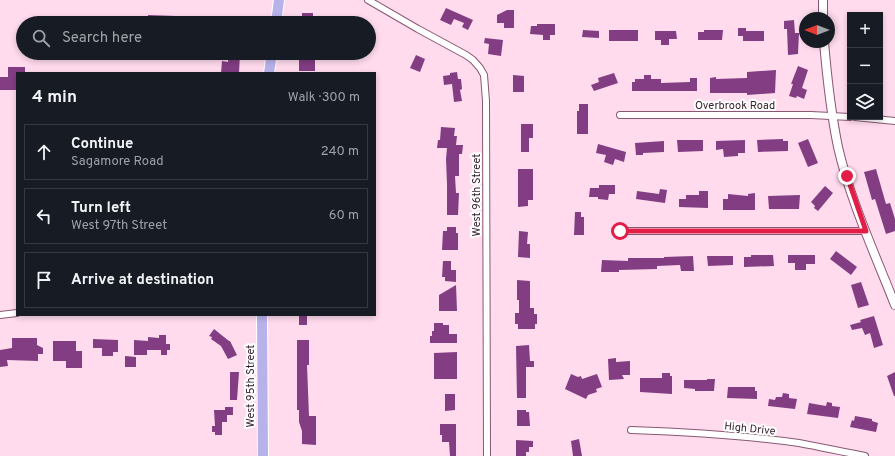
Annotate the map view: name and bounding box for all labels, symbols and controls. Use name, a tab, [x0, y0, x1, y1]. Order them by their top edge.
north arrow	[799, 12, 835, 48]
map controls	[847, 12, 883, 120]
button: +	[847, 12, 883, 48]
search box	[16, 16, 376, 60]
icon: search	[30, 27, 52, 49]
text: Search here	[62, 29, 142, 48]
button: −	[847, 48, 883, 84]
button: layers	[847, 84, 883, 120]
text: 4 min	[32, 87, 77, 109]
text: Walk · 300 m	[288, 90, 360, 106]
street label: Overbrook Road	[695, 99, 775, 113]
text: Continue	[71, 135, 133, 154]
icon: ahead	[33, 141, 55, 163]
text: 240 m	[321, 144, 359, 160]
text: Sagamore Road	[71, 154, 164, 170]
street label: West 96th Street	[470, 154, 484, 236]
route end	[838, 167, 856, 185]
text: Turn left	[71, 199, 131, 218]
icon: left	[33, 205, 55, 227]
text: 60 m	[329, 208, 359, 224]
text: West 97th Street	[71, 218, 167, 234]
route start	[611, 222, 629, 240]
icon: arrive	[33, 269, 55, 291]
text: Arrive at destination	[71, 271, 214, 290]
street label: West 95th Street	[244, 344, 258, 428]
street label: High Drive	[724, 419, 776, 439]

